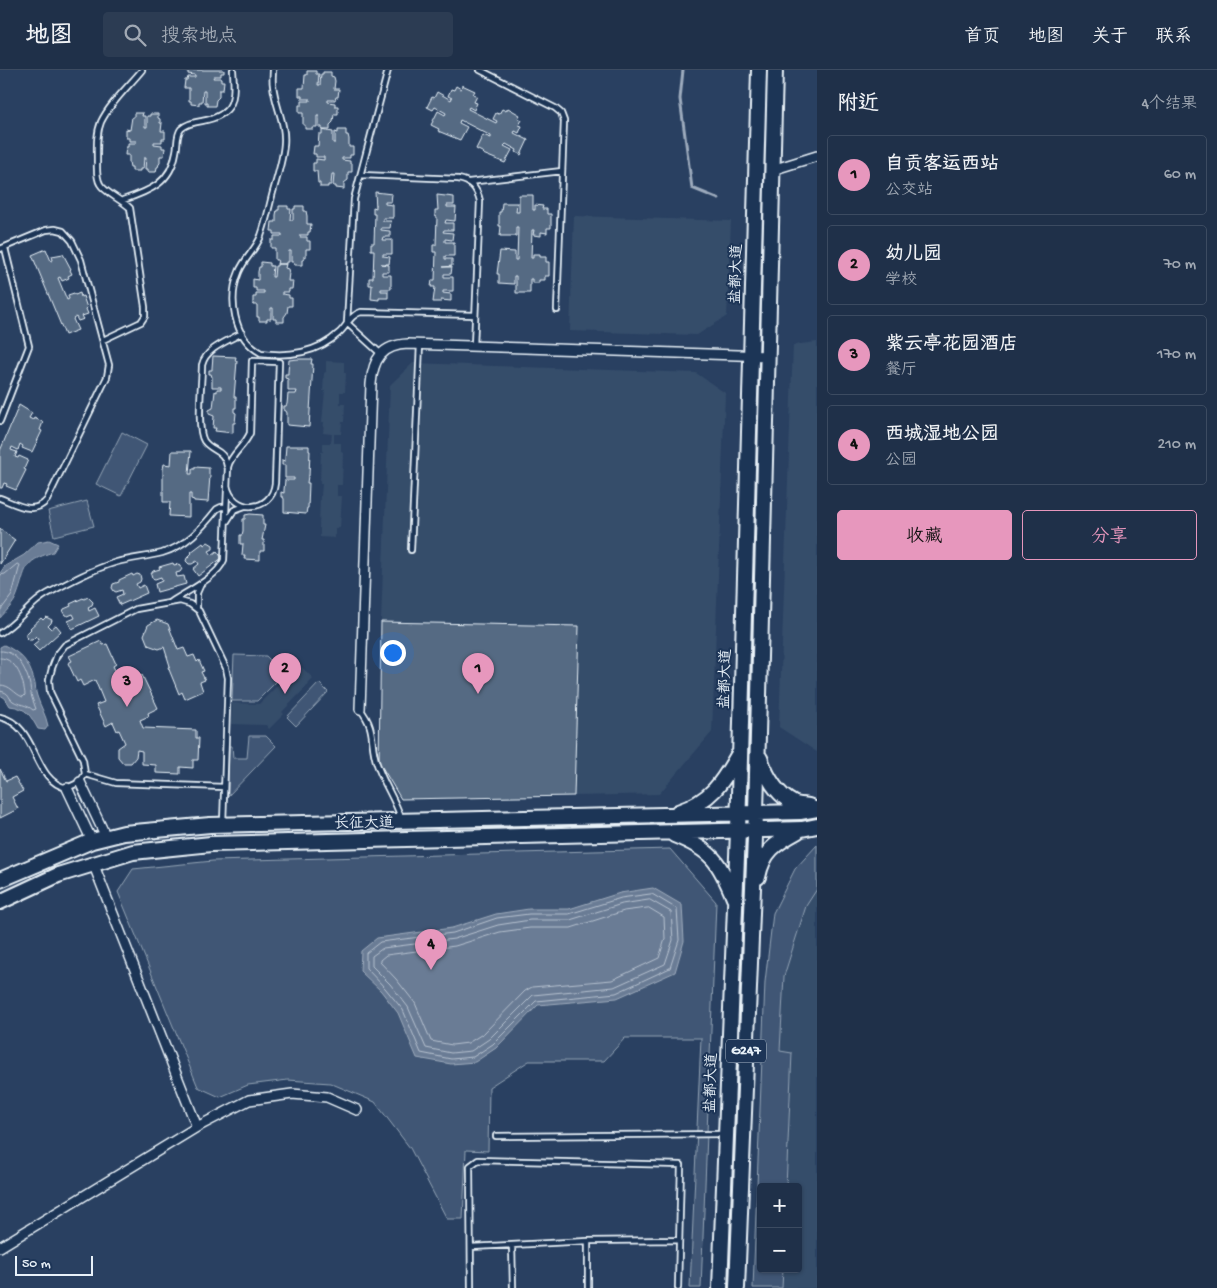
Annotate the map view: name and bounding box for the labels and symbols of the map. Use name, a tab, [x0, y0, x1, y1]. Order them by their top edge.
street label: 盐都大道	[726, 244, 747, 304]
your location	[380, 640, 406, 666]
street label: 盐都大道	[715, 649, 736, 709]
pin: 2	[269, 653, 301, 694]
pin: 1	[462, 653, 494, 694]
pin: 3	[111, 666, 143, 707]
street label: 长征大道	[334, 814, 394, 834]
pin: 4	[415, 929, 447, 970]
road number: G247	[726, 1039, 766, 1062]
street label: 盐都大道	[701, 1053, 722, 1113]
scale bar	[15, 1253, 92, 1276]

